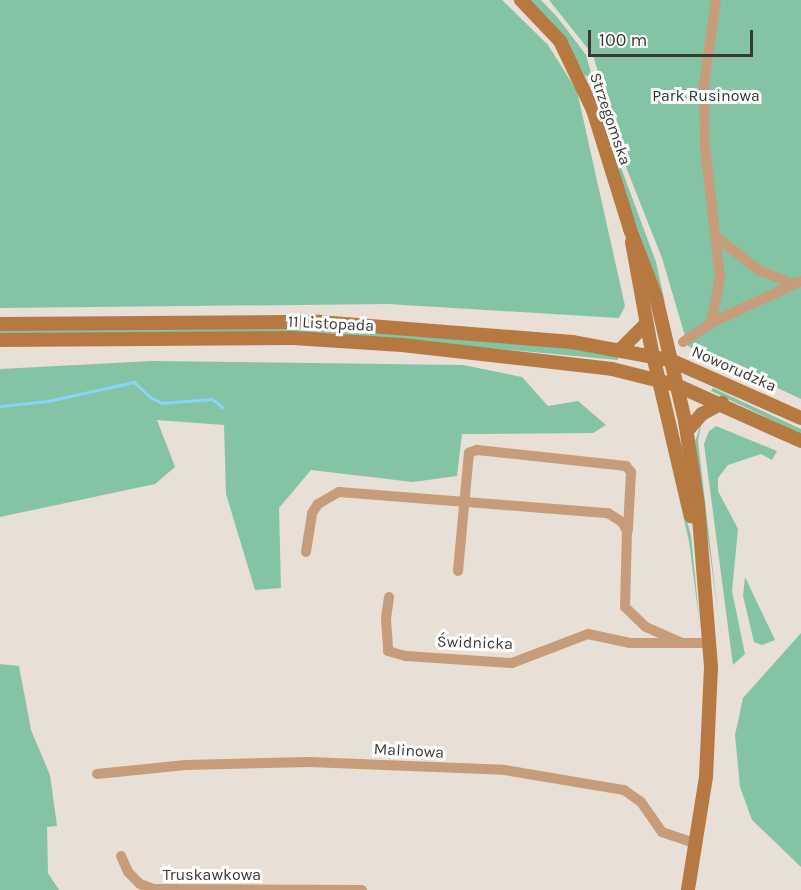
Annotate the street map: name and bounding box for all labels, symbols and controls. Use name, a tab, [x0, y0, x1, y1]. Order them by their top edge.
scale bar	[591, 18, 756, 56]
text: 100 m	[599, 29, 647, 51]
street label: Strzegomska	[585, 70, 635, 168]
park label: Park Rusinowa	[652, 86, 760, 106]
street label: 11 Listopada	[287, 312, 375, 336]
street label: Noworudzka	[689, 342, 779, 396]
street label: Świdnicka	[437, 632, 513, 654]
street label: Malinowa	[373, 740, 445, 762]
street label: Truskawkowa	[163, 865, 261, 885]

